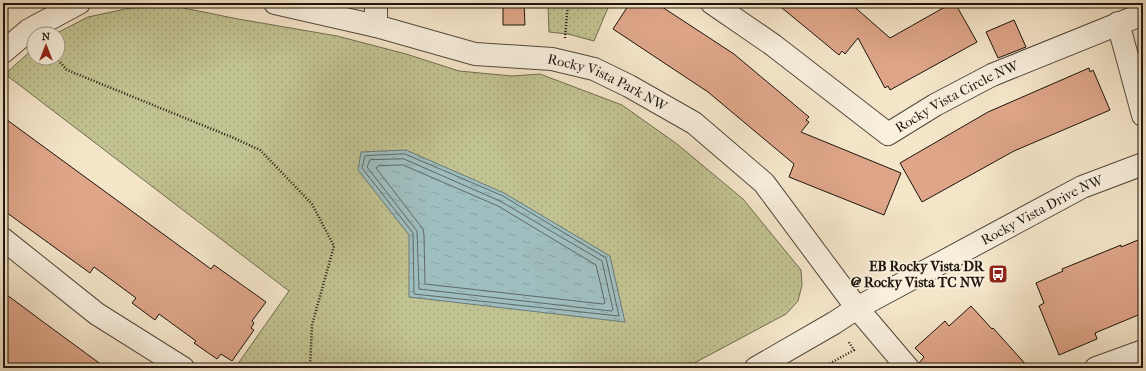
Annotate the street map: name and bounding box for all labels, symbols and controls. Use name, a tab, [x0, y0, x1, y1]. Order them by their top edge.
north arrow	[26, 26, 66, 66]
text: N	[42, 30, 51, 43]
street label: Rocky Vista Park NW	[546, 50, 672, 115]
street label: Rocky Vista Circle NW	[892, 56, 1022, 136]
street label: Rocky Vista Drive NW	[978, 171, 1107, 248]
place label: EB Rocky Vista DR @ Rocky Vista TC NW	[851, 258, 985, 291]
bus stop icon: EB Rocky Vista DR @ Rocky Vista TC NW	[987, 263, 1009, 285]

